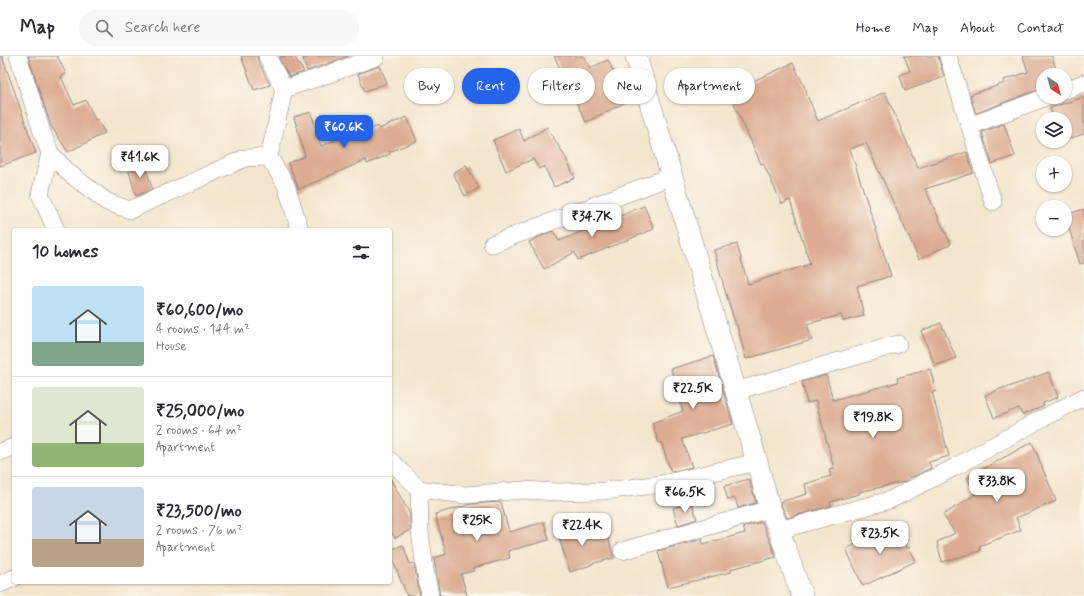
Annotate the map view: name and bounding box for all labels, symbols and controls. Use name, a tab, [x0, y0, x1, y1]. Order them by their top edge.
search box	[79, 10, 359, 46]
text: Map	[20, 15, 55, 40]
icon: search	[93, 17, 115, 39]
text: Search here	[125, 18, 200, 38]
text: Home	[856, 19, 890, 37]
text: Map	[912, 19, 938, 37]
text: About	[960, 19, 995, 37]
text: Contact	[1017, 19, 1064, 37]
chip: Buy	[404, 68, 454, 104]
chip: Rent	[462, 68, 520, 104]
chip: Filters	[528, 68, 595, 104]
chip: New	[603, 68, 656, 104]
chip: Apartment	[664, 68, 755, 104]
north arrow	[1036, 68, 1072, 104]
map controls	[1036, 68, 1072, 236]
button: layers	[1036, 112, 1072, 148]
pin: ₹60.6K	[311, 115, 377, 149]
text: ₹60.6K	[324, 119, 364, 136]
pin: ₹41.6K	[107, 145, 173, 179]
text: ₹41.6K	[120, 149, 160, 166]
button: +	[1036, 156, 1072, 192]
button: −	[1036, 200, 1072, 236]
pin: ₹34.7K	[559, 204, 625, 238]
text: ₹34.7K	[572, 208, 612, 225]
text: 10 homes	[32, 241, 98, 263]
icon: filters	[350, 241, 372, 263]
text: ₹60,600/mo	[156, 299, 243, 321]
icon: home	[64, 302, 112, 350]
text: 4 rooms · 144 m²	[156, 321, 250, 338]
text: House	[156, 338, 187, 355]
pin: ₹22.5K	[660, 376, 726, 410]
text: ₹22.5K	[673, 380, 713, 397]
text: ₹25,000/mo	[156, 400, 244, 422]
icon: home	[64, 403, 112, 451]
pin: ₹19.8K	[840, 405, 906, 439]
text: ₹19.8K	[853, 409, 893, 426]
text: 2 rooms · 64 m²	[156, 422, 242, 439]
text: Apartment	[156, 439, 215, 456]
pin: ₹33.8K	[964, 469, 1030, 503]
text: ₹33.8K	[978, 473, 1016, 490]
pin: ₹66.5K	[652, 480, 718, 514]
text: ₹66.5K	[665, 484, 705, 501]
text: ₹23,500/mo	[156, 500, 242, 522]
icon: home	[64, 503, 112, 551]
pin: ₹25K	[453, 508, 501, 542]
text: ₹25K	[462, 512, 492, 529]
pin: ₹22.4K	[549, 513, 615, 547]
text: ₹22.4K	[562, 517, 602, 534]
pin: ₹23.5K	[847, 521, 913, 555]
text: 2 rooms · 76 m²	[156, 522, 243, 539]
text: ₹23.5K	[861, 525, 899, 542]
text: Apartment	[156, 539, 215, 556]

